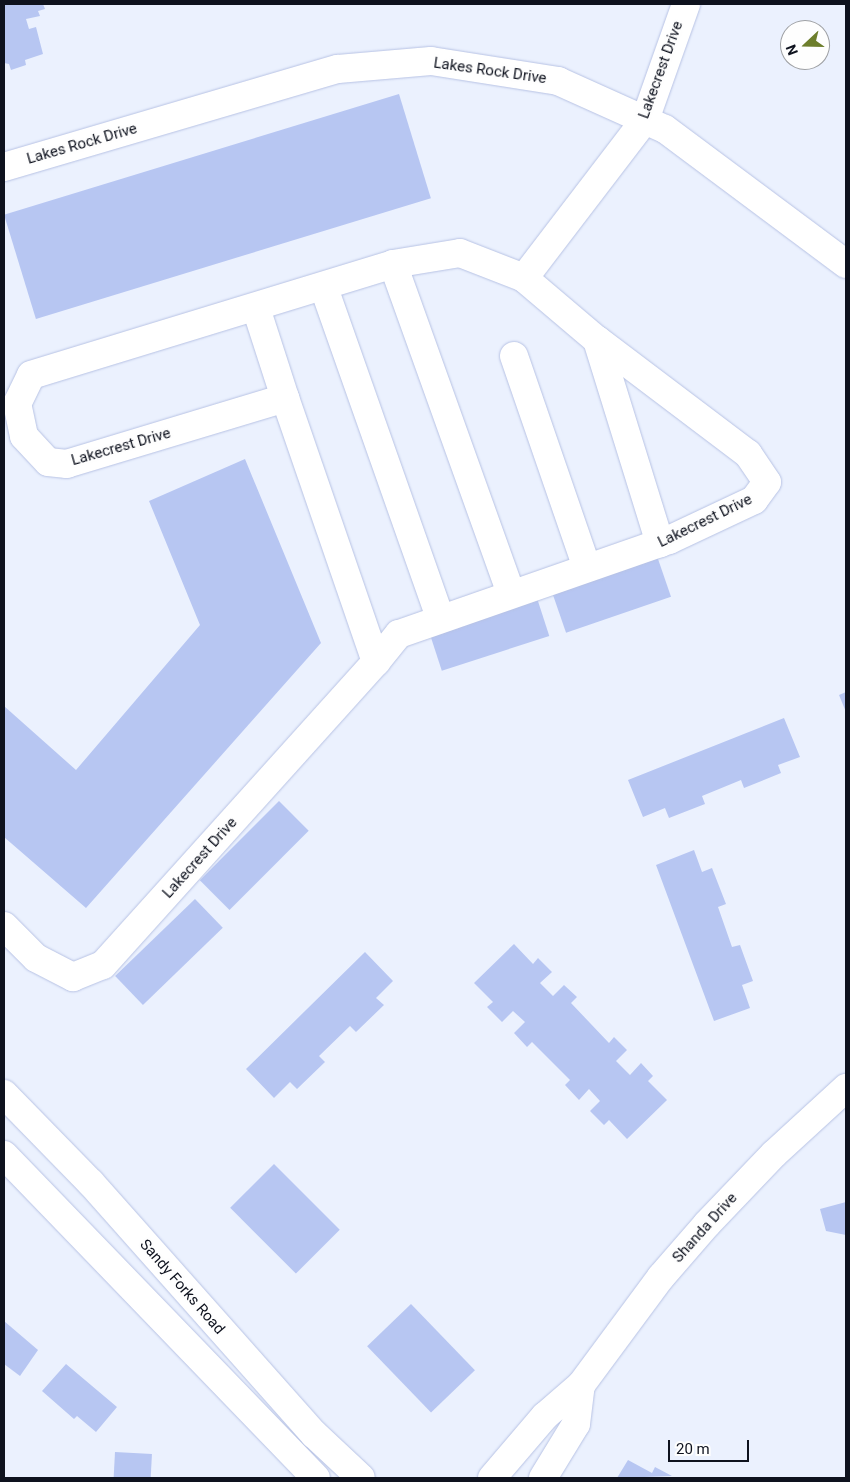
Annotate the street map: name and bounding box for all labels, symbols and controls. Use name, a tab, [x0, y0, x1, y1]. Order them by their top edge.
street label: Lakecrest Drive	[635, 19, 687, 121]
north arrow	[780, 20, 830, 70]
text: N	[783, 43, 801, 58]
street label: Lakes Rock Drive	[432, 54, 548, 88]
street label: Lakes Rock Drive	[25, 120, 139, 168]
street label: Lakecrest Drive	[69, 424, 173, 470]
street label: Lakecrest Drive	[655, 490, 755, 552]
street label: Lakecrest Drive	[159, 814, 241, 902]
street label: Shanda Drive	[669, 1189, 741, 1267]
street label: Sandy Forks Road	[136, 1236, 228, 1338]
scale bar	[670, 1430, 751, 1462]
text: 20 m	[676, 1440, 710, 1458]

